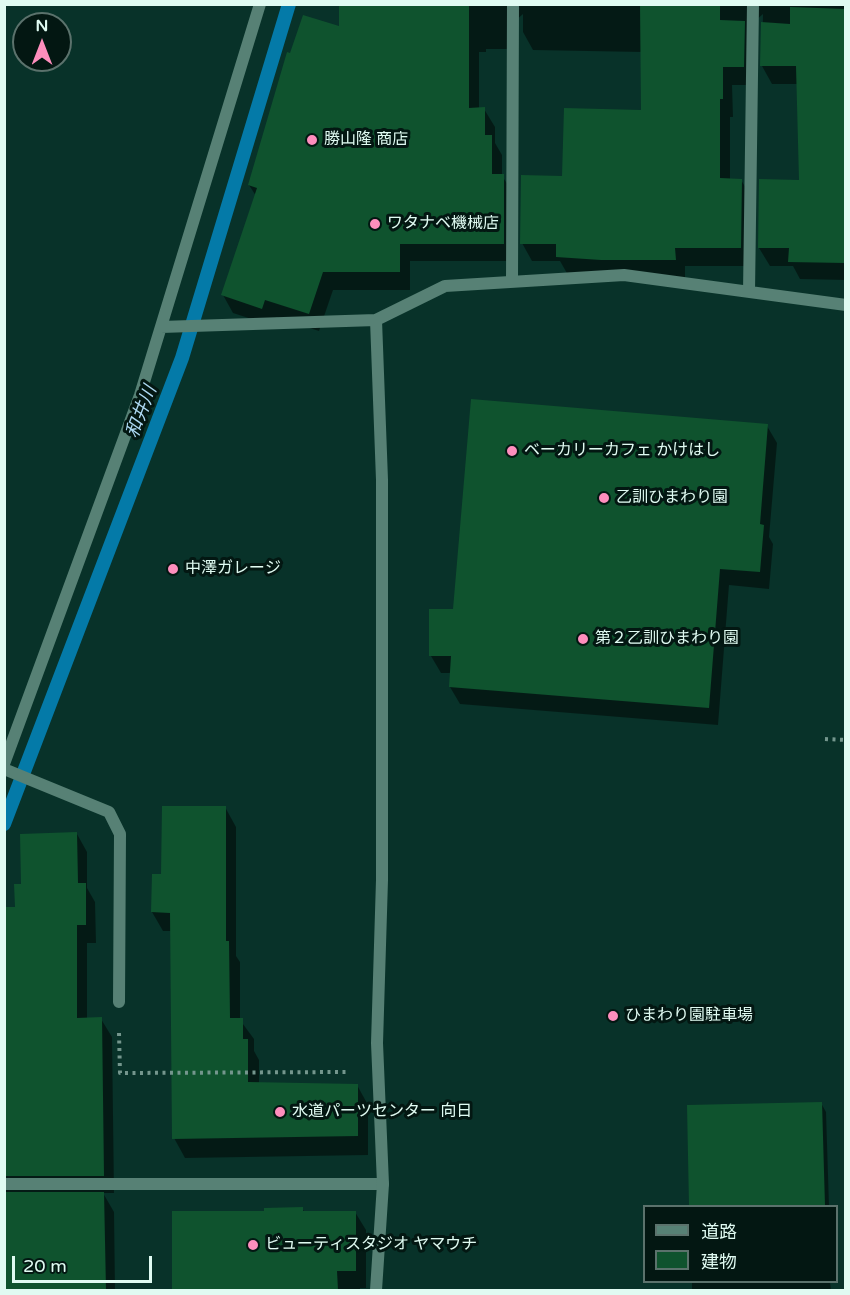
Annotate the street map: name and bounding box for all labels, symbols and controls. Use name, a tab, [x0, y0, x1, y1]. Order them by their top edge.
north arrow	[12, 12, 72, 72]
text: N	[36, 16, 48, 36]
place label: 勝山隆 商店	[324, 130, 408, 150]
marker: 勝山隆 商店	[305, 133, 319, 147]
place label: ワタナベ機械店	[387, 214, 499, 234]
marker: ワタナベ機械店	[368, 217, 382, 231]
water label: 和井川	[122, 383, 162, 441]
place label: ベーカリーカフェ かけはし	[524, 441, 720, 461]
marker: ベーカリーカフェ かけはし	[505, 444, 519, 458]
place label: 乙訓ひまわり園	[616, 488, 728, 508]
marker: 乙訓ひまわり園	[597, 491, 611, 505]
place label: 中澤ガレージ	[185, 559, 281, 579]
marker: 中澤ガレージ	[166, 562, 180, 576]
place label: 第２乙訓ひまわり園	[595, 629, 739, 649]
marker: 第２乙訓ひまわり園	[576, 632, 590, 646]
place label: ひまわり園駐車場	[625, 1006, 753, 1026]
marker: ひまわり園駐車場	[606, 1009, 620, 1023]
place label: 水道パーツセンター 向日	[292, 1102, 472, 1122]
marker: 水道パーツセンター 向日	[273, 1105, 287, 1119]
legend	[643, 1205, 838, 1283]
text: 道路	[701, 1221, 737, 1243]
place label: ビューティスタジオ ヤマウチ	[265, 1235, 477, 1255]
marker: ビューティスタジオ ヤマウチ	[246, 1238, 260, 1252]
scale bar	[15, 1244, 154, 1282]
text: 建物	[701, 1251, 737, 1273]
text: 20 m	[23, 1255, 67, 1277]

